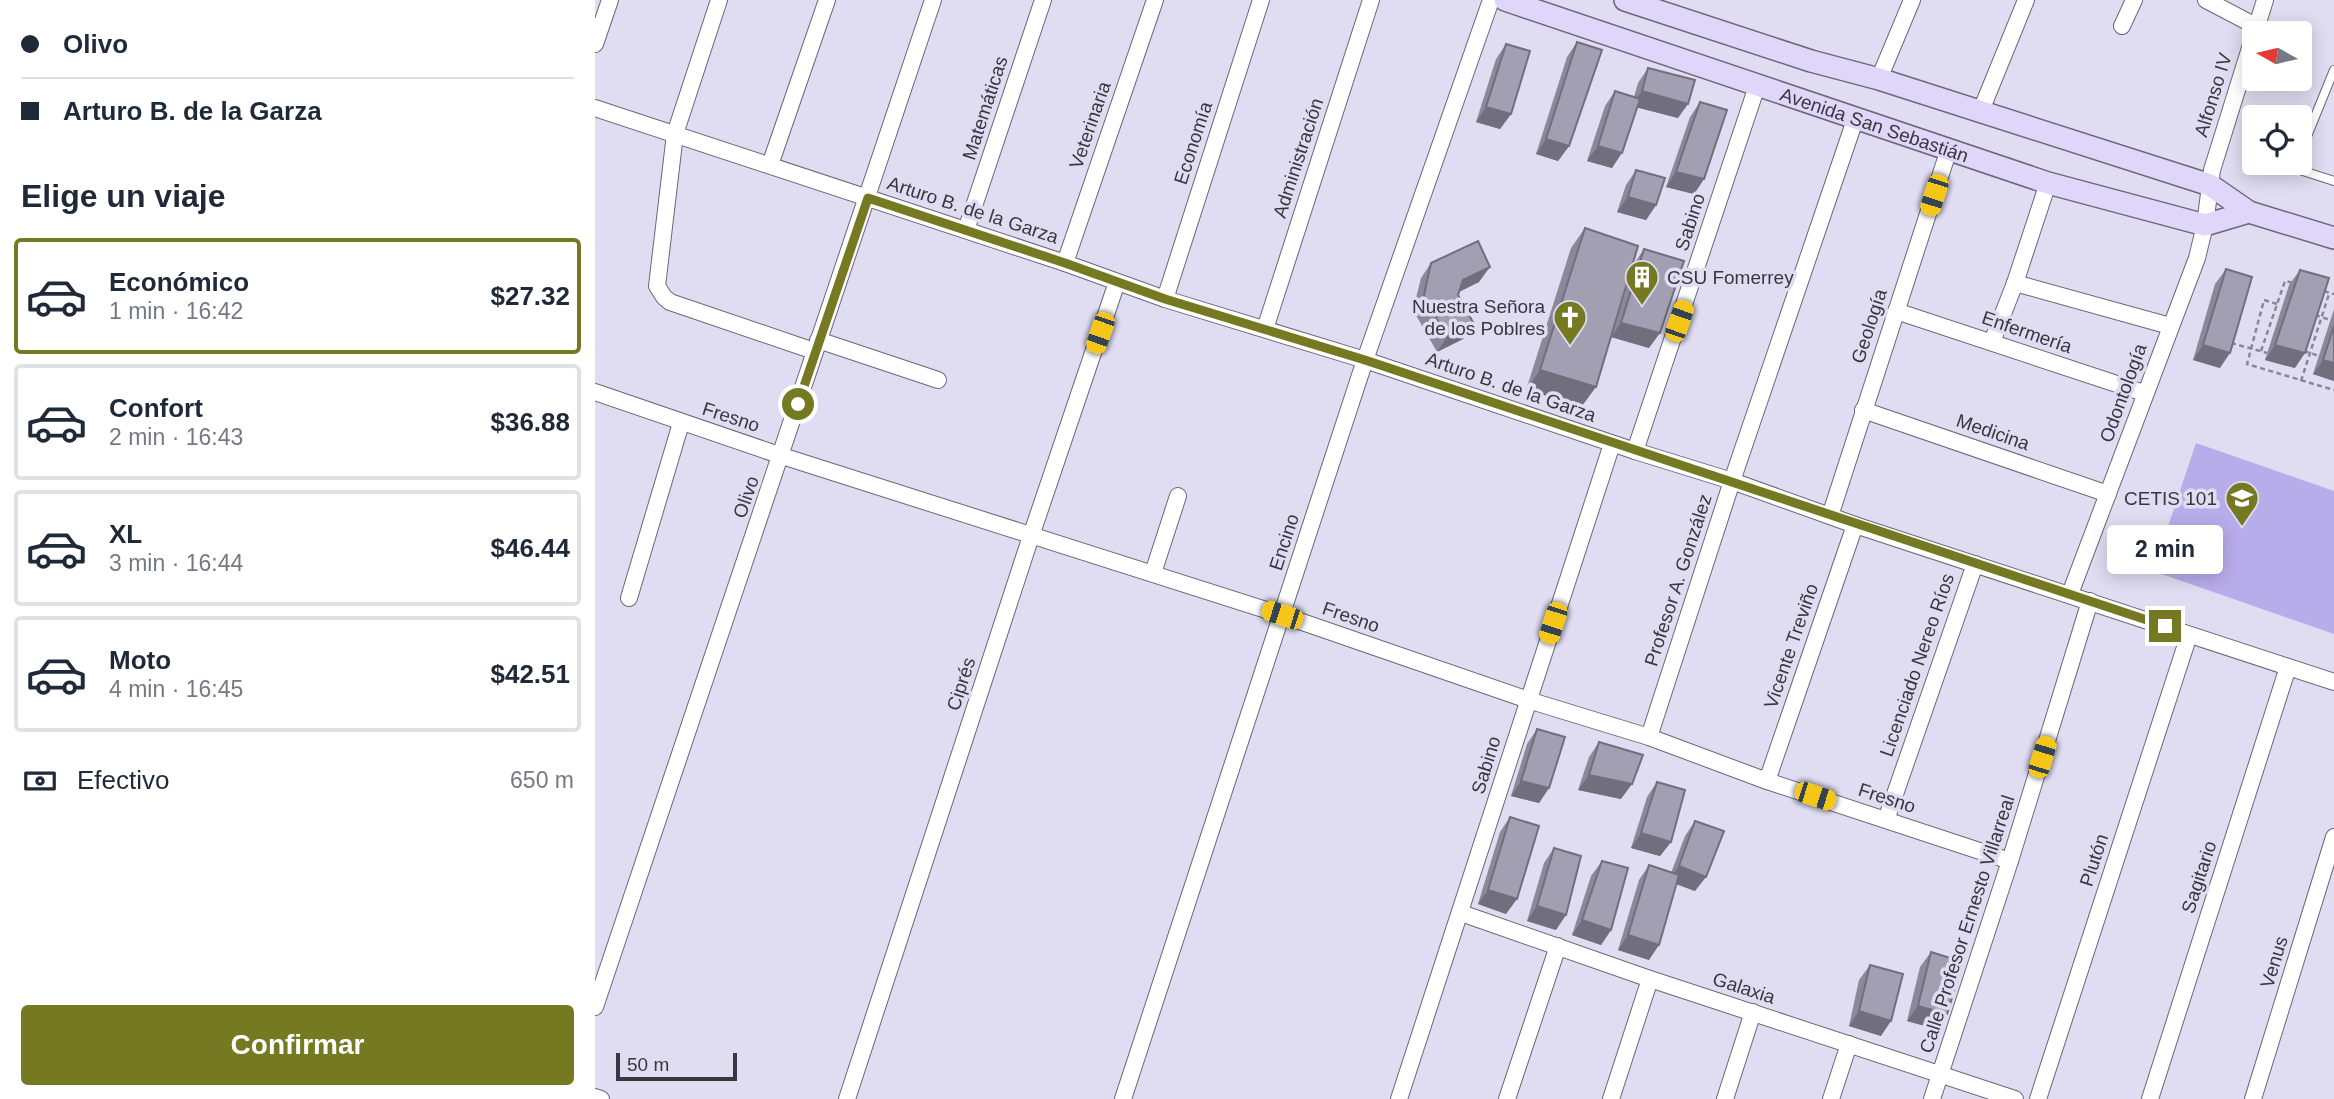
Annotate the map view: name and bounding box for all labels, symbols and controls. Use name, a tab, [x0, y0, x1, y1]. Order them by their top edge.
north arrow	[2242, 21, 2312, 91]
map controls	[2242, 21, 2312, 175]
text: Olivo	[63, 29, 128, 59]
street label: Alfonso IV	[2190, 50, 2236, 139]
street label: Matemáticas	[958, 54, 1012, 162]
street label: Veterinaria	[1065, 78, 1115, 171]
street label: Avenida San Sebastián	[1778, 83, 1971, 166]
text: Arturo B. de la Garza	[63, 96, 322, 126]
street label: Administración	[1269, 96, 1327, 220]
street label: Economía	[1170, 99, 1216, 187]
button: locate	[2242, 105, 2312, 175]
street label: Arturo B. de la Garza	[885, 172, 1062, 248]
car	[1918, 172, 1951, 218]
text: Elige un viaje	[21, 178, 226, 214]
street label: Sabino	[1671, 191, 1709, 253]
building icon: CSU Fomerrey	[1623, 258, 1661, 307]
icon: car	[25, 265, 88, 328]
text: Económico	[109, 267, 249, 297]
place label: CSU Fomerrey	[1667, 267, 1794, 288]
text: $27.32	[490, 281, 570, 311]
street label: Geología	[1847, 286, 1891, 366]
place label: Nuestra Señora de los Poblres	[1412, 296, 1545, 339]
text: 1 min · 16:42	[109, 298, 243, 324]
church icon: Nuestra Señora de los Poblres	[1551, 298, 1589, 347]
car	[1663, 298, 1696, 344]
street label: Enfermería	[1979, 307, 2075, 357]
car	[1084, 310, 1117, 356]
street label: Odontología	[2095, 340, 2151, 445]
street label: Arturo B. de la Garza	[1423, 348, 1599, 426]
route start	[782, 388, 814, 420]
icon: car	[25, 391, 88, 454]
text: Confort	[109, 393, 203, 423]
street label: Fresno	[700, 398, 762, 436]
text: $36.88	[490, 407, 570, 437]
street label: Medicina	[1954, 410, 2033, 454]
text: 2 min · 16:43	[109, 424, 243, 450]
street label: Olivo	[729, 473, 763, 521]
school or university icon: CETIS 101	[2223, 479, 2261, 528]
place label: CETIS 101	[2124, 488, 2217, 509]
street label: Profesor A. González	[1640, 491, 1716, 669]
street label: Encino	[1265, 511, 1303, 573]
icon: car	[25, 517, 88, 580]
text: XL	[109, 519, 142, 549]
callout: 2 min	[2107, 524, 2223, 574]
text: $46.44	[490, 533, 570, 563]
text: 2 min	[2135, 536, 2195, 562]
text: 3 min · 16:44	[109, 550, 243, 576]
street label: Licenciado Nereo Ríos	[1876, 571, 1958, 759]
street label: Vicente Treviño	[1760, 581, 1822, 711]
street label: Fresno	[1320, 597, 1382, 637]
car	[1259, 599, 1306, 631]
car	[1537, 600, 1570, 646]
route end	[2149, 610, 2181, 642]
icon: car	[25, 643, 88, 706]
text: Moto	[109, 645, 171, 675]
street label: Ciprés	[943, 655, 979, 713]
text: $42.51	[490, 659, 570, 689]
text: 4 min · 16:45	[109, 676, 243, 702]
street label: Sabino	[1467, 734, 1505, 796]
car	[2026, 734, 2059, 780]
icon: cash	[21, 762, 59, 800]
text: Efectivo	[77, 765, 170, 795]
text: 650 m	[510, 767, 574, 793]
street label: Fresno	[1856, 779, 1918, 817]
car	[1792, 780, 1839, 812]
street label: Calle Profesor Ernesto Villarreal	[1915, 792, 2019, 1056]
street label: Plutón	[2076, 831, 2112, 889]
street label: Sagitario	[2177, 838, 2221, 916]
street label: Venus	[2256, 934, 2292, 990]
street label: Galaxia	[1710, 968, 1778, 1008]
button: Confirmar	[21, 1005, 574, 1085]
scale bar	[616, 1050, 737, 1082]
text: 50 m	[627, 1054, 669, 1075]

